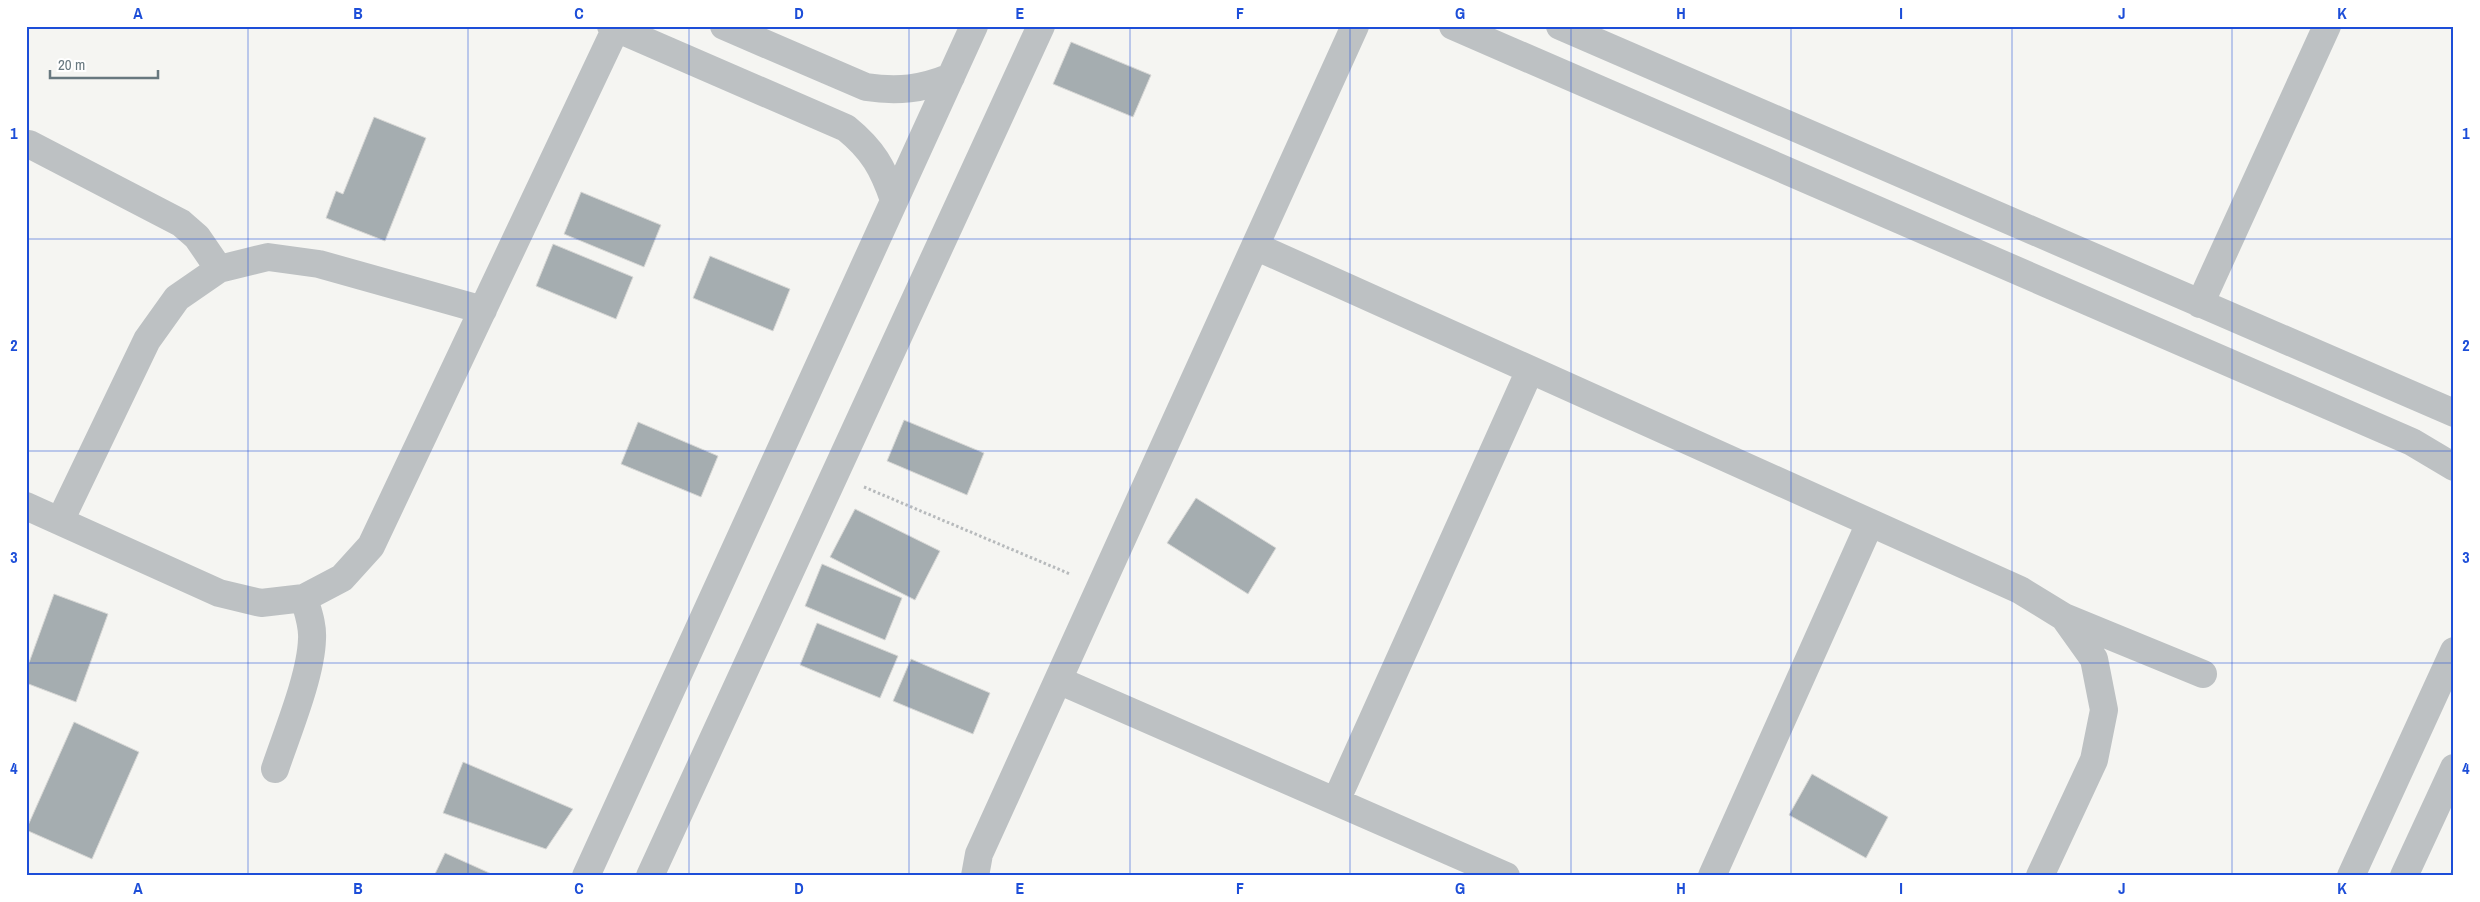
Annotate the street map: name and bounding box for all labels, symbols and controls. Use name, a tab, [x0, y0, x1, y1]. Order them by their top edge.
text: A	[133, 2, 143, 24]
text: B	[353, 2, 363, 24]
text: C	[574, 2, 584, 24]
text: D	[794, 2, 804, 24]
text: E	[1016, 2, 1025, 24]
text: F	[1236, 2, 1244, 24]
text: G	[1455, 2, 1465, 24]
text: H	[1676, 2, 1686, 24]
text: I	[1899, 2, 1903, 24]
text: J	[2118, 2, 2126, 24]
text: K	[2337, 2, 2347, 24]
scale bar	[50, 48, 158, 80]
text: 20 m	[58, 54, 85, 75]
text: 1	[10, 122, 18, 144]
text: 1	[2462, 122, 2470, 144]
text: 2	[10, 334, 18, 356]
text: 2	[2462, 334, 2470, 356]
text: 3	[10, 546, 18, 568]
text: 3	[2462, 546, 2470, 568]
text: 4	[10, 757, 18, 779]
text: 4	[2462, 757, 2470, 779]
text: A	[133, 877, 143, 899]
text: B	[353, 877, 363, 899]
text: C	[574, 877, 584, 899]
text: D	[794, 877, 804, 899]
text: E	[1016, 877, 1025, 899]
text: F	[1236, 877, 1244, 899]
text: G	[1455, 877, 1465, 899]
text: H	[1676, 877, 1686, 899]
text: I	[1899, 877, 1903, 899]
text: J	[2118, 877, 2126, 899]
text: K	[2337, 877, 2347, 899]

